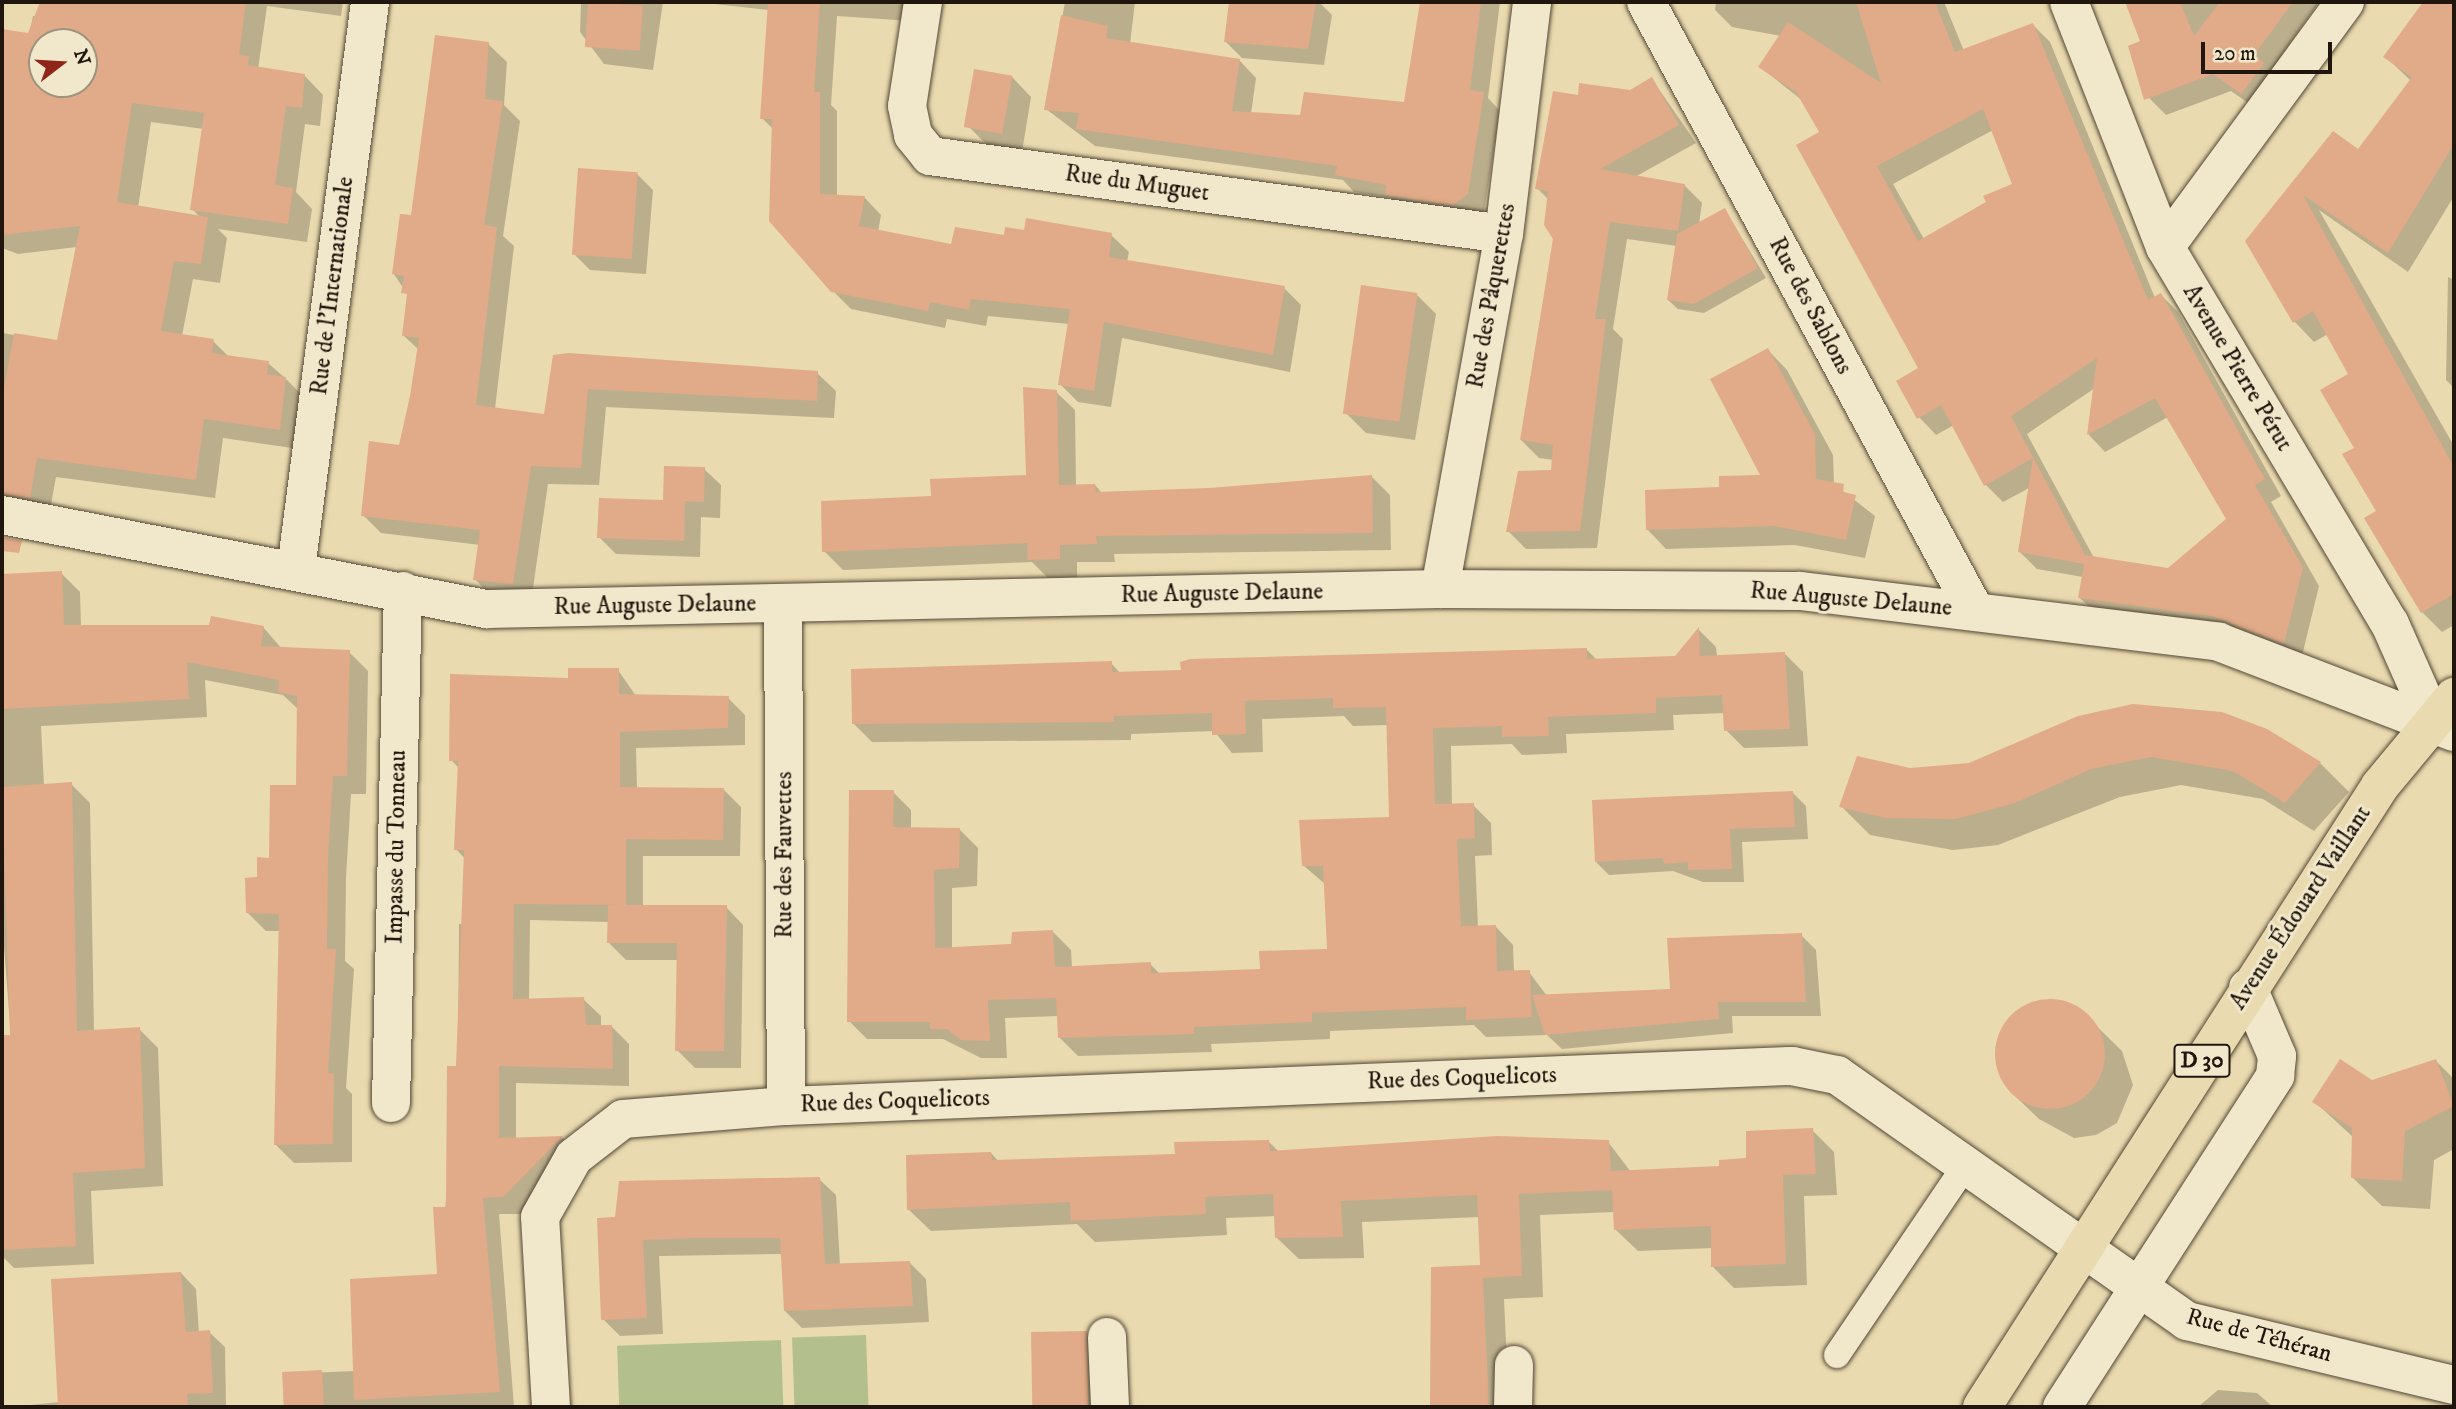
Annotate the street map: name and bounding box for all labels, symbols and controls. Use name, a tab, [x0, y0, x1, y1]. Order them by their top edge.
north arrow	[28, 28, 98, 98]
scale bar	[2204, 28, 2335, 72]
text: 20 m	[2214, 41, 2256, 67]
text: N	[68, 46, 95, 68]
street label: Rue du Muguet	[1063, 160, 1211, 208]
street label: Rue de l'Internationale	[305, 175, 361, 397]
street label: Rue des Pâquerettes	[1462, 201, 1522, 391]
street label: Rue des Sablons	[1762, 233, 1858, 379]
street label: Avenue Pierre Pérut	[2176, 280, 2298, 456]
street label: Rue Auguste Delaune	[1749, 577, 1953, 623]
street label: Rue Auguste Delaune	[1120, 578, 1324, 610]
street label: Rue Auguste Delaune	[553, 590, 757, 622]
street label: Impasse du Tonneau	[381, 750, 413, 944]
street label: Rue des Fauvettes	[771, 771, 799, 939]
street label: Avenue Édouard Vaillant	[2224, 801, 2378, 1015]
road number: D 30	[2172, 1042, 2232, 1080]
street label: Rue des Coquelicots	[1367, 1061, 1557, 1097]
street label: Rue des Coquelicots	[800, 1084, 990, 1120]
street label: Rue de Téhéran	[2183, 1303, 2335, 1369]

